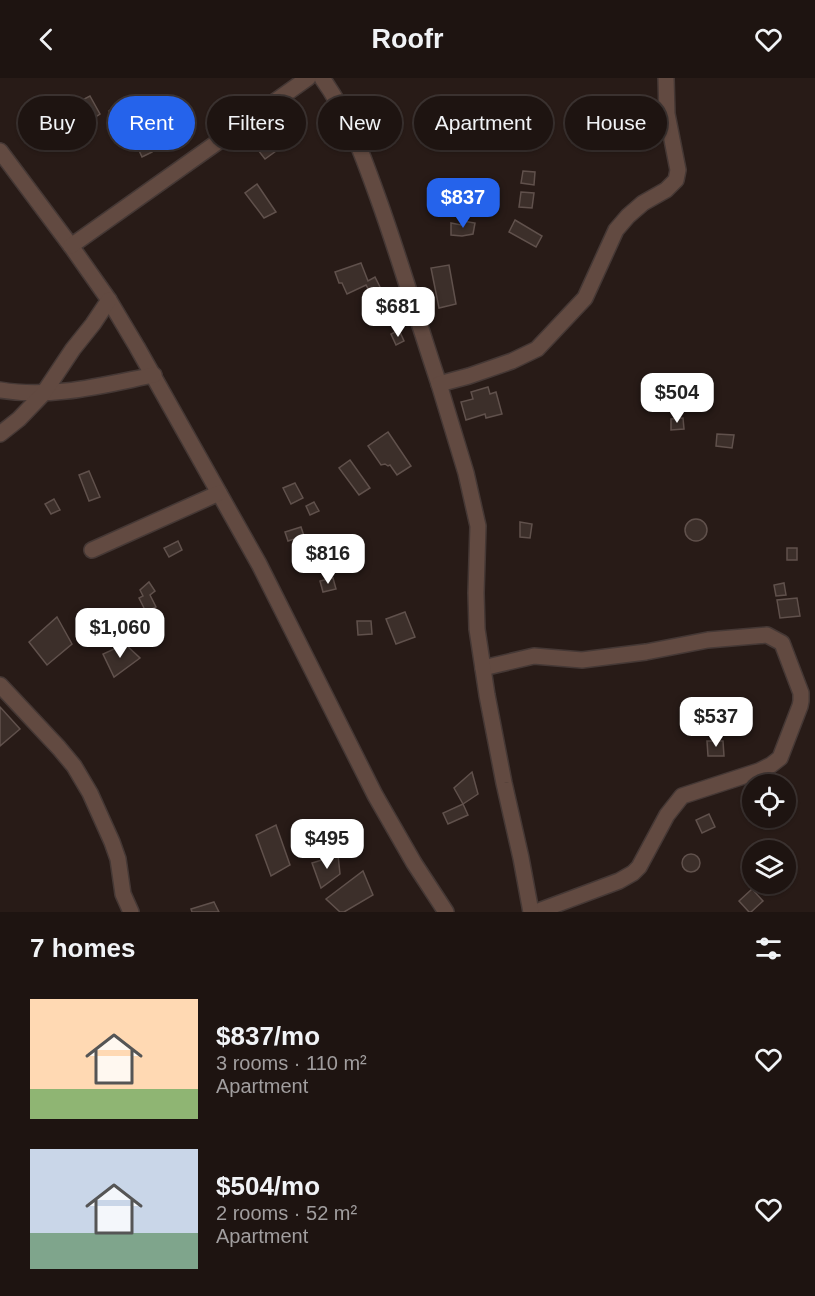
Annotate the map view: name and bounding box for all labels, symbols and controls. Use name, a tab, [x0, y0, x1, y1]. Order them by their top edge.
icon: back	[30, 23, 63, 56]
icon: heart	[752, 23, 785, 56]
text: Roofr	[372, 24, 443, 54]
chip: Buy	[18, 96, 96, 150]
chip: Rent	[108, 96, 195, 150]
chip: Filters	[207, 96, 306, 150]
chip: New	[318, 96, 402, 150]
chip: Apartment	[414, 96, 553, 150]
chip: House	[565, 96, 667, 150]
pin: $837	[427, 178, 499, 229]
text: $837	[441, 186, 485, 208]
pin: $681	[362, 287, 434, 338]
text: $681	[376, 295, 420, 317]
pin: $504	[641, 373, 713, 424]
text: $504	[655, 381, 699, 403]
pin: $816	[292, 534, 364, 585]
text: $816	[306, 542, 350, 564]
pin: $1,060	[71, 608, 169, 659]
text: $1,060	[89, 616, 151, 638]
pin: $537	[680, 697, 752, 748]
text: $537	[694, 705, 738, 727]
map controls	[742, 774, 796, 894]
button: locate	[742, 774, 796, 828]
pin: $495	[291, 819, 363, 870]
text: $495	[305, 827, 349, 849]
button: layers	[742, 840, 796, 894]
icon: filters	[752, 932, 785, 965]
text: 7 homes	[30, 933, 136, 963]
text: $837/mo	[216, 1021, 320, 1051]
icon: home	[78, 1023, 150, 1095]
icon: heart	[752, 1043, 785, 1076]
text: 3 rooms · 110 m²	[216, 1052, 367, 1074]
text: Apartment	[216, 1075, 308, 1097]
text: $504/mo	[216, 1171, 320, 1201]
icon: home	[78, 1173, 150, 1245]
icon: heart	[752, 1193, 785, 1226]
text: 2 rooms · 52 m²	[216, 1202, 357, 1224]
text: Apartment	[216, 1225, 308, 1247]

